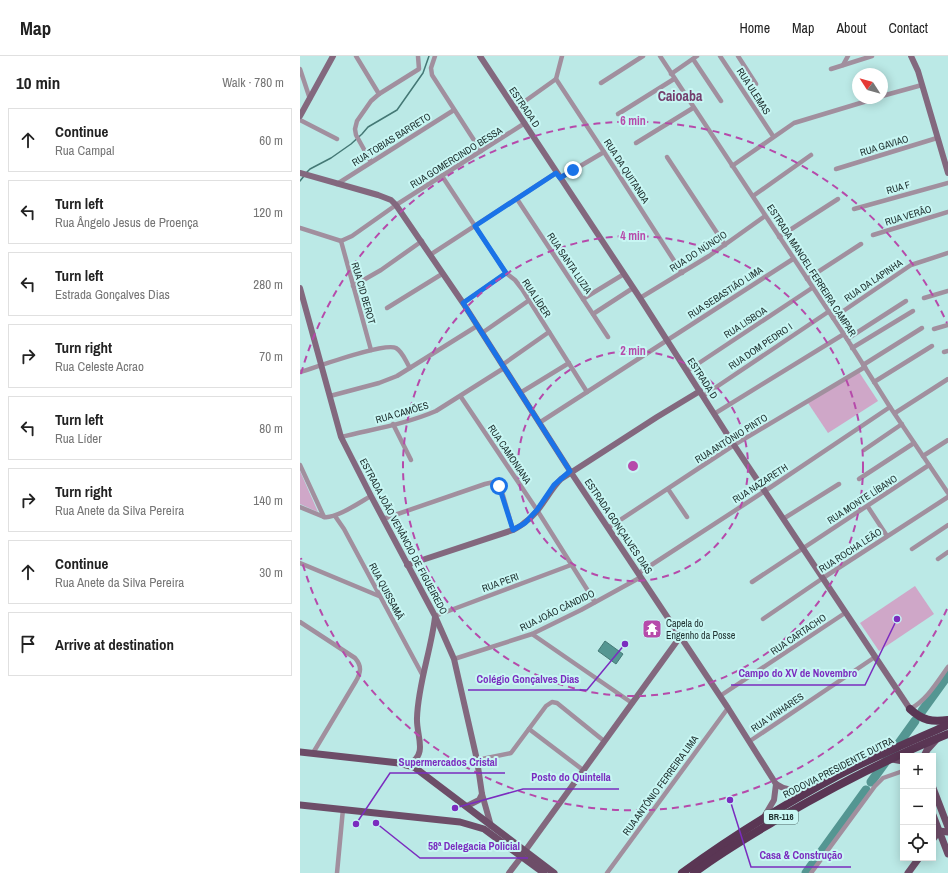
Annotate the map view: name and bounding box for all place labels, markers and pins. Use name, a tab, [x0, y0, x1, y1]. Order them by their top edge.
centre of rings	[626, 459, 640, 473]
place label: Capela do Engenho da Posse	[666, 617, 736, 642]
temple icon: Capela do Engenho da Posse	[641, 618, 663, 640]
callout: Campo do XV de Novembro	[731, 662, 865, 685]
callout: Colégio Gonçalves Dias	[468, 667, 587, 690]
callout: Supermercados Cristal	[390, 750, 505, 773]
callout: Posto do Quintella	[523, 766, 619, 789]
callout: 58ª Delegacia Policial	[420, 835, 528, 858]
callout: Casa & Construção	[751, 844, 851, 867]

